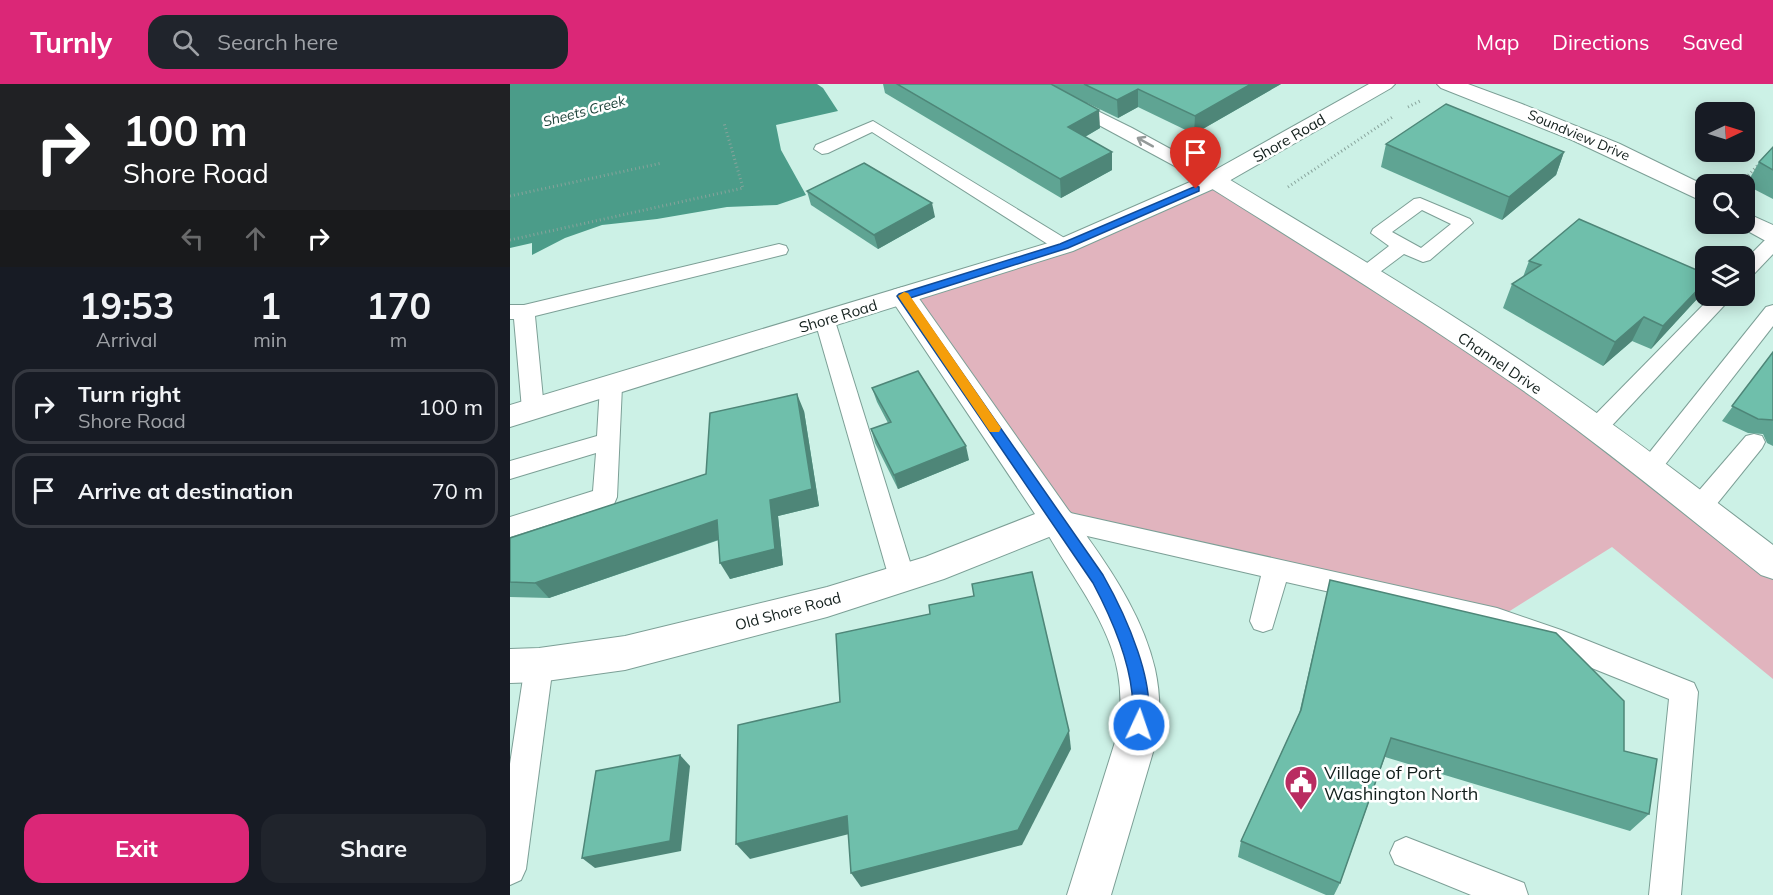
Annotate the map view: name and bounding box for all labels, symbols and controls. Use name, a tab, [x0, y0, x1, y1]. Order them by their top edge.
search box	[148, 15, 568, 69]
text: Turnly	[30, 25, 112, 60]
icon: search	[169, 26, 202, 59]
text: Search here	[217, 28, 338, 56]
text: Map	[1476, 29, 1519, 55]
text: Directions	[1552, 29, 1649, 55]
text: Saved	[1682, 29, 1743, 55]
water label: Sheets Creek	[541, 91, 628, 131]
north arrow	[1695, 102, 1755, 162]
map controls	[1695, 102, 1755, 306]
text: 100 m	[123, 104, 248, 157]
street label: Soundview Drive	[1525, 105, 1633, 165]
icon: right	[24, 108, 102, 186]
street label: Shore Road	[1249, 110, 1329, 166]
pin	[1170, 127, 1221, 189]
one-way arrow	[1137, 135, 1154, 147]
icon: arrive	[1179, 136, 1212, 169]
text: Shore Road	[123, 156, 269, 190]
button: search	[1695, 174, 1755, 234]
icon: left	[176, 222, 209, 255]
icon: ahead	[239, 222, 272, 255]
icon: right	[302, 222, 335, 255]
button: layers	[1695, 246, 1755, 306]
text: 19:53	[79, 283, 174, 328]
text: 1	[259, 283, 281, 328]
text: 170	[366, 283, 431, 328]
street label: Shore Road	[797, 295, 879, 337]
text: Arrival	[96, 327, 157, 352]
text: min	[253, 327, 287, 352]
text: m	[390, 327, 407, 352]
street label: Channel Drive	[1454, 328, 1546, 398]
text: Turn right	[78, 380, 181, 408]
icon: right	[27, 390, 60, 423]
text: 100 m	[418, 393, 483, 421]
text: Shore Road	[78, 408, 186, 433]
icon: arrive	[27, 474, 60, 507]
text: Arrive at destination	[78, 477, 293, 505]
text: 70 m	[432, 477, 483, 505]
street label: Old Shore Road	[733, 588, 843, 634]
position arrow	[1107, 693, 1171, 757]
place label: Village of Port Washington North	[1324, 761, 1478, 805]
public building icon: Village of Port Washington North	[1283, 764, 1319, 811]
button: Exit	[24, 814, 249, 883]
button: Share	[261, 814, 486, 883]

